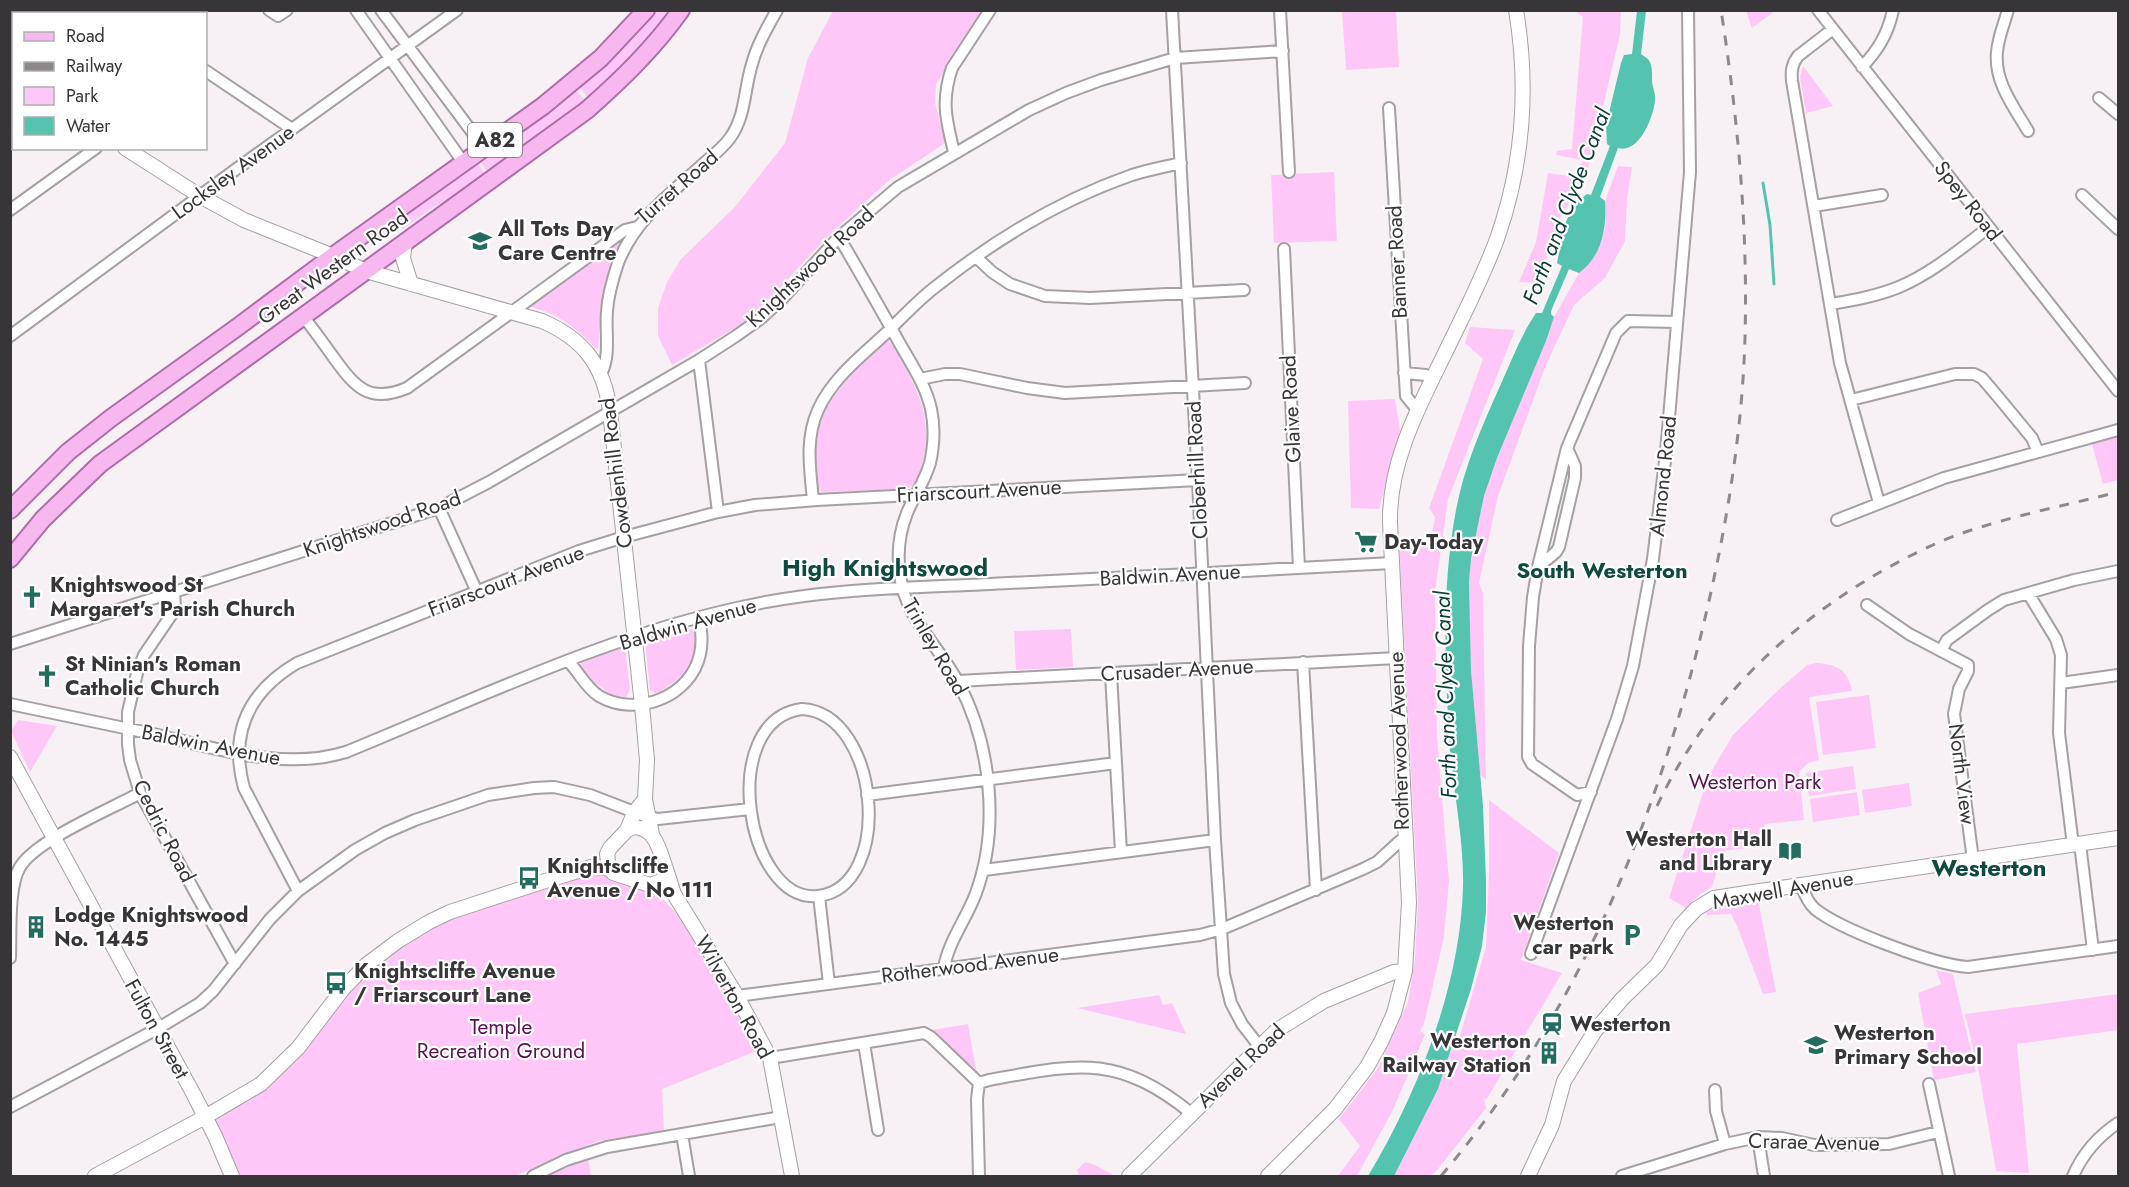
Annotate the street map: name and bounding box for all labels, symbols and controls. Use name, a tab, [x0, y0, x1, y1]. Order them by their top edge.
legend	[12, 12, 207, 150]
text: Road	[66, 23, 105, 49]
text: Railway	[66, 53, 122, 79]
text: Park	[66, 83, 98, 109]
water label: Forth and Clyde Canal	[1514, 102, 1619, 309]
text: Water	[66, 113, 111, 139]
street label: Locksley Avenue	[166, 117, 301, 227]
road number: A82	[468, 123, 522, 157]
street label: Turret Road	[629, 143, 725, 231]
street label: Spey Road	[1927, 154, 2009, 248]
street label: Knightswood Road	[739, 200, 881, 334]
street label: Great Western Road	[252, 202, 414, 332]
street label: Banner Road	[1379, 205, 1415, 319]
place label: All Tots Day Care Centre	[497, 214, 617, 268]
school or university icon: All Tots Day Care Centre	[467, 228, 493, 254]
street label: Glaive Road	[1273, 354, 1309, 464]
street label: Cowdenhill Road	[592, 396, 640, 550]
street label: Cloberhill Road	[1178, 400, 1216, 540]
street label: Almond Road	[1642, 414, 1684, 538]
street label: Friarscourt Avenue	[896, 472, 1062, 510]
street label: Knightswood Road	[299, 483, 465, 565]
place label: Day-Today	[1384, 527, 1484, 557]
supermarket icon: Day-Today	[1353, 529, 1379, 555]
street label: Friarscourt Avenue	[424, 537, 589, 625]
district label: High Knightswood	[782, 550, 988, 585]
district label: South Westerton	[1516, 554, 1688, 586]
street label: Baldwin Avenue	[1099, 556, 1241, 594]
place label: Knightswood St Margaret's Parish Church	[50, 570, 295, 624]
church icon: Knightswood St Margaret's Parish Church	[19, 584, 45, 610]
water label: Forth and Clyde Canal	[1425, 589, 1465, 799]
street label: Baldwin Avenue	[616, 590, 760, 658]
street label: Trinley Road	[895, 593, 975, 701]
place label: St Ninian's Roman Catholic Church	[65, 649, 241, 703]
street label: Crusader Avenue	[1100, 651, 1254, 689]
street label: Rotherwood Avenue	[1381, 651, 1417, 831]
church icon: St Ninian's Roman Catholic Church	[34, 663, 60, 689]
street label: Baldwin Avenue	[139, 717, 283, 773]
street label: North View	[1941, 722, 1983, 827]
park label: Westerton Park	[1689, 767, 1822, 797]
street label: Cedric Road	[125, 775, 203, 887]
place label: Westerton Hall and Library	[1626, 824, 1773, 878]
library icon: Westerton Hall and Library	[1777, 838, 1803, 864]
district label: Westerton	[1931, 850, 2047, 885]
place label: Knightscliffe Avenue / No 111	[546, 851, 713, 905]
street label: Maxwell Avenue	[1710, 863, 1856, 917]
bus stop icon: Knightscliffe Avenue / No 111	[516, 865, 542, 891]
place label: Lodge Knightswood No. 1445	[54, 900, 248, 954]
place label: Westerton car park	[1513, 908, 1614, 962]
building icon: Lodge Knightswood No. 1445	[23, 914, 49, 940]
parking icon: Westerton car park	[1619, 922, 1645, 948]
street label: Wilverton Road	[688, 930, 780, 1064]
street label: Rotherwood Avenue	[880, 939, 1061, 991]
place label: Knightscliffe Avenue / Friarscourt Lane	[354, 956, 556, 1010]
bus stop icon: Knightscliffe Avenue / Friarscourt Lane	[323, 970, 349, 996]
street label: Fulton Street	[117, 974, 197, 1084]
place label: Westerton	[1570, 1009, 1671, 1039]
station icon: Westerton	[1539, 1011, 1565, 1037]
park label: Temple Recreation Ground	[417, 1012, 585, 1066]
street label: Avenel Road	[1190, 1017, 1292, 1115]
place label: Westerton Primary School	[1834, 1018, 1982, 1072]
place label: Westerton Railway Station	[1382, 1026, 1531, 1080]
school or university icon: Westerton Primary School	[1803, 1032, 1829, 1058]
building icon: Westerton Railway Station	[1536, 1040, 1562, 1066]
street label: Crarae Avenue	[1748, 1126, 1880, 1158]

